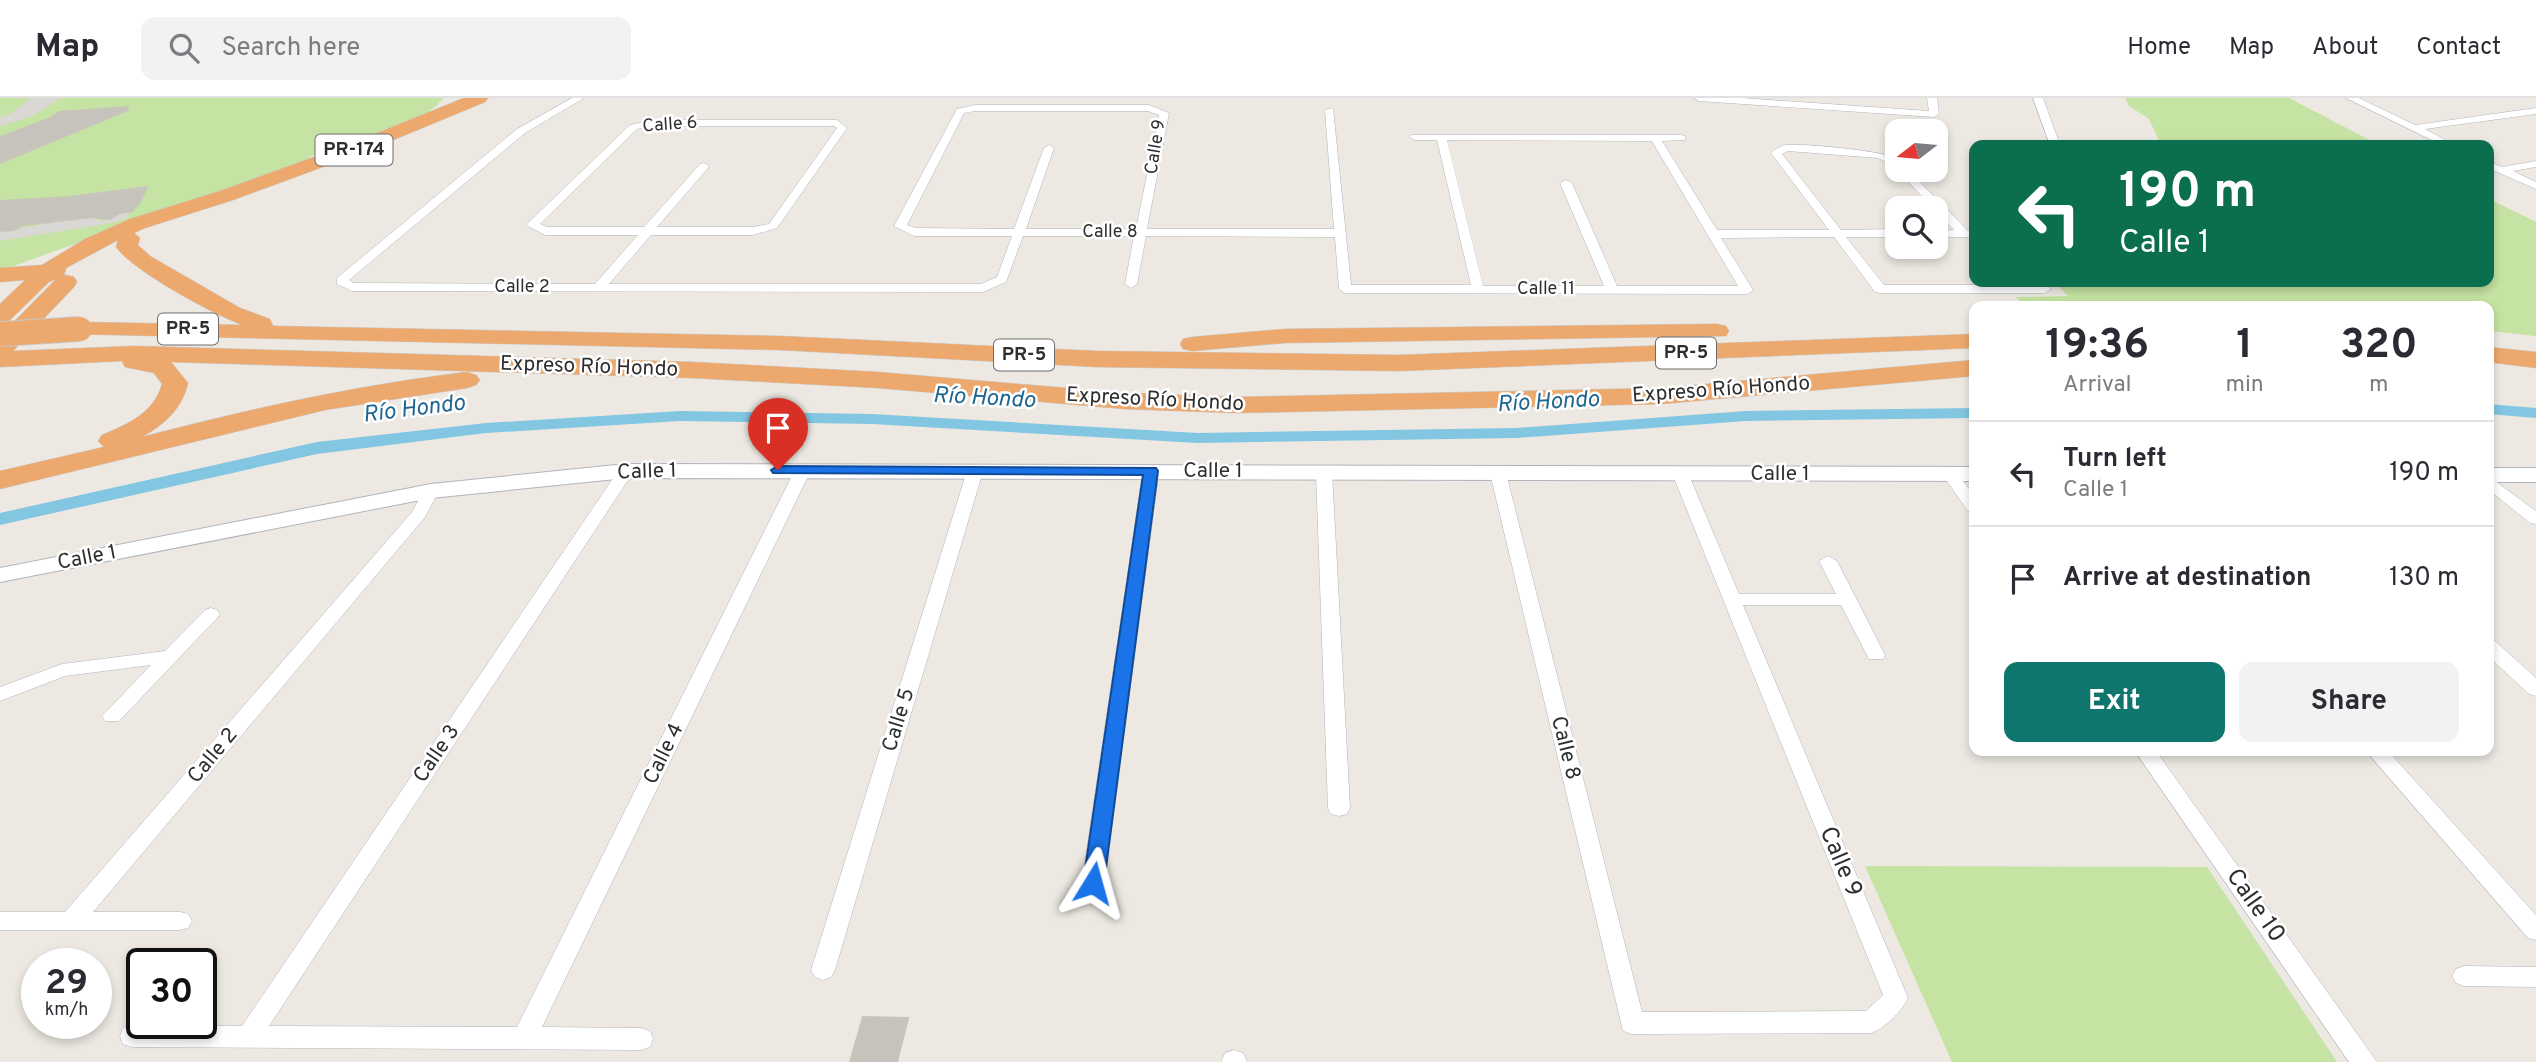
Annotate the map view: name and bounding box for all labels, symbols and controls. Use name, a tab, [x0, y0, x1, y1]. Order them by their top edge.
search box	[141, 17, 631, 80]
text: Map	[35, 27, 99, 69]
icon: search	[165, 29, 203, 67]
text: Search here	[221, 32, 360, 65]
text: Home	[2127, 33, 2191, 63]
text: Map	[2229, 33, 2274, 63]
text: About	[2312, 33, 2378, 63]
text: Contact	[2416, 33, 2501, 63]
street label: Calle 6	[642, 112, 698, 138]
street label: Calle 9	[1140, 118, 1172, 176]
north arrow	[1885, 119, 1948, 182]
map controls	[1885, 119, 1948, 259]
road number: PR-174	[316, 134, 392, 166]
text: 190 m	[2119, 163, 2256, 225]
icon: left	[2004, 168, 2095, 259]
button: search	[1885, 196, 1948, 259]
street label: Calle 8	[1082, 221, 1138, 244]
text: Calle 1	[2119, 224, 2210, 264]
street label: Calle 2	[494, 276, 550, 299]
street label: Calle 11	[1517, 278, 1575, 301]
road number: PR-5	[158, 314, 218, 344]
text: 19:36	[2045, 320, 2149, 373]
text: 1	[2236, 320, 2253, 373]
text: 320	[2340, 320, 2418, 373]
road number: PR-5	[1656, 338, 1716, 368]
road number: PR-5	[994, 340, 1054, 370]
street label: Expreso Río Hondo	[499, 350, 679, 384]
street label: Expreso Río Hondo	[1631, 370, 1811, 410]
text: Arrival	[2063, 371, 2132, 400]
text: min	[2225, 371, 2264, 400]
text: m	[2369, 371, 2389, 400]
water label: Río Hondo	[932, 382, 1037, 416]
street label: Expreso Río Hondo	[1065, 382, 1245, 418]
water label: Río Hondo	[1496, 386, 1601, 420]
water label: Río Hondo	[361, 389, 467, 431]
pin	[748, 398, 808, 470]
icon: arrive	[759, 409, 797, 447]
text: Turn left	[2063, 443, 2167, 476]
icon: left	[2004, 455, 2042, 493]
street label: Calle 1	[617, 457, 677, 487]
text: 190 m	[2389, 457, 2459, 490]
street label: Calle 1	[1183, 458, 1243, 485]
street label: Calle 1	[1750, 461, 1810, 488]
text: Calle 1	[2063, 476, 2128, 505]
street label: Calle 1	[55, 539, 119, 577]
icon: arrive	[2004, 560, 2042, 598]
text: Arrive at destination	[2063, 562, 2311, 595]
text: 130 m	[2389, 562, 2459, 595]
button: Exit	[2004, 662, 2225, 742]
button: Share	[2239, 662, 2459, 742]
street label: Calle 5	[877, 685, 921, 755]
street label: Calle 8	[1544, 713, 1586, 783]
street label: Calle 4	[638, 719, 690, 789]
street label: Calle 3	[408, 720, 466, 788]
street label: Calle 2	[182, 723, 244, 789]
street label: Calle 9	[1812, 822, 1868, 902]
position arrow	[1056, 846, 1130, 920]
street label: Calle 10	[2219, 863, 2291, 949]
speed limit sign: 30	[126, 948, 217, 1039]
text: 29	[45, 962, 88, 1006]
text: km/h	[45, 999, 88, 1022]

